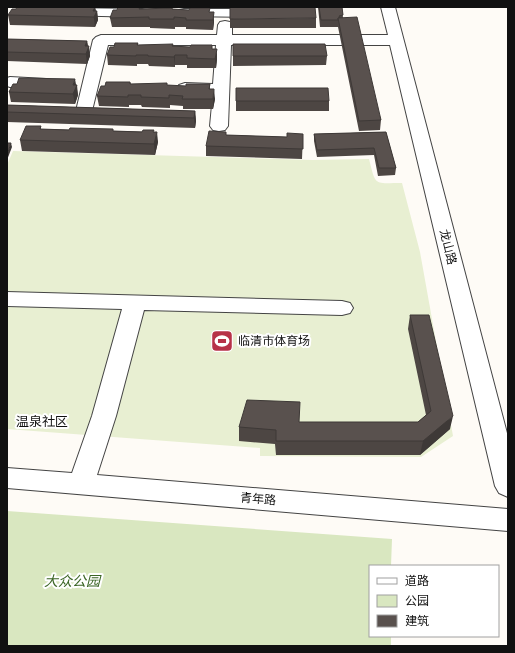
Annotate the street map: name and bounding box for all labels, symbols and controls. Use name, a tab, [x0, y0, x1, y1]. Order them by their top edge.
street label: 龙山路	[436, 228, 460, 266]
sports icon: 临清市体育场	[209, 328, 235, 354]
place label: 临清市体育场	[238, 333, 310, 349]
district label: 温泉社区	[16, 413, 68, 430]
street label: 青年路	[239, 489, 277, 509]
legend	[369, 565, 499, 637]
park label: 大众公园	[44, 571, 102, 591]
text: 道路	[405, 573, 429, 589]
text: 公园	[405, 593, 429, 609]
text: 建筑	[405, 613, 429, 629]

